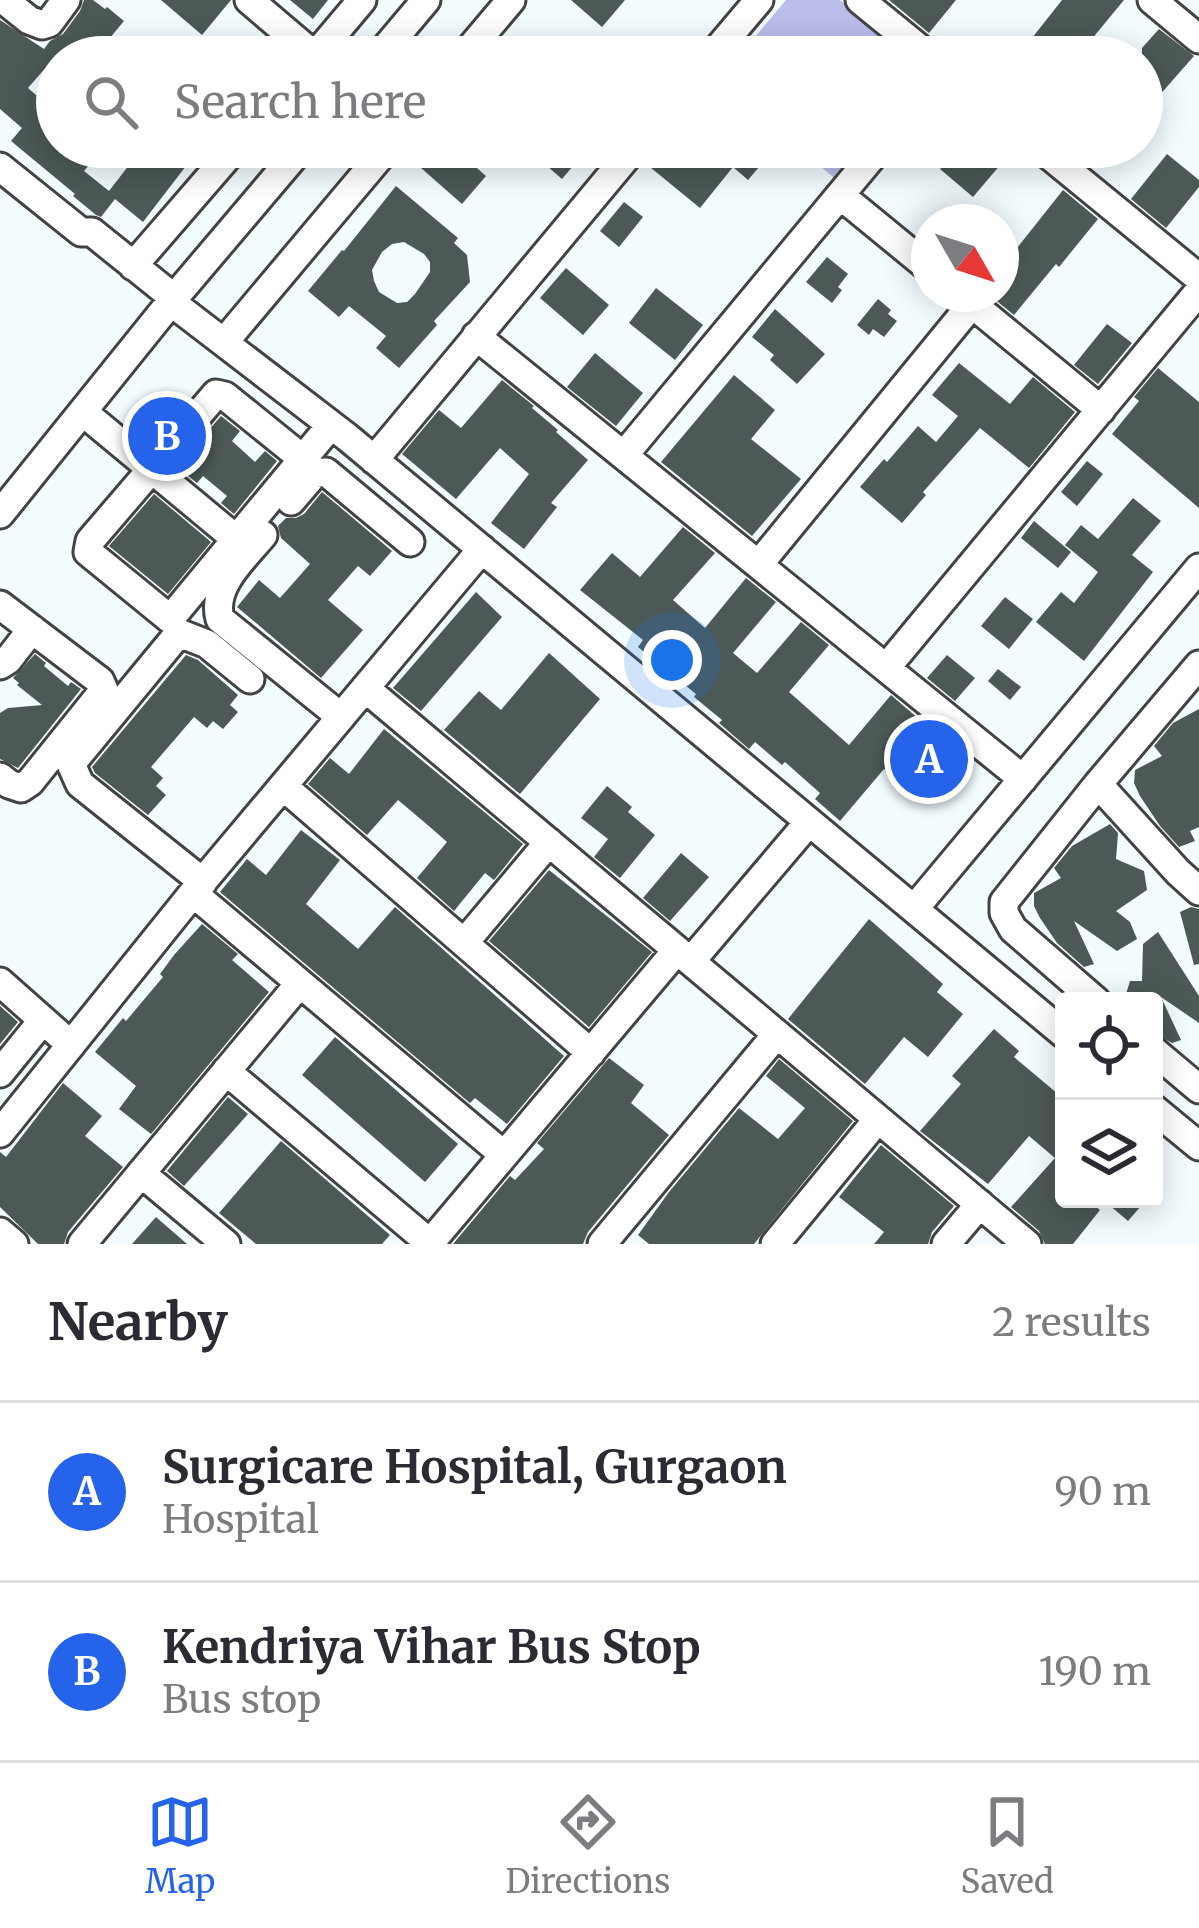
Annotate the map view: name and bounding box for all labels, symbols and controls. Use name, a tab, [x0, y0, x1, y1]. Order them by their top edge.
search box	[36, 36, 1163, 168]
icon: search	[78, 69, 144, 135]
text: Search here	[174, 74, 426, 130]
north arrow	[911, 204, 1019, 312]
pin: B	[128, 391, 206, 481]
your location	[642, 630, 702, 690]
pin: A	[890, 714, 968, 804]
map controls	[1055, 992, 1163, 1208]
button: locate	[1055, 992, 1163, 1100]
button: layers	[1055, 1100, 1163, 1208]
text: Nearby	[48, 1290, 228, 1354]
text: 2 results	[992, 1298, 1151, 1347]
text: Surgicare Hospital, Gurgaon	[162, 1439, 787, 1495]
text: A	[73, 1467, 101, 1516]
text: 90 m	[1054, 1467, 1151, 1516]
text: Hospital	[162, 1495, 319, 1544]
text: Kendriya Vihar Bus Stop	[162, 1619, 701, 1675]
text: B	[73, 1647, 101, 1696]
text: 190 m	[1039, 1647, 1151, 1696]
text: Bus stop	[162, 1675, 321, 1724]
tab: Map	[145, 1789, 215, 1902]
tab: Directions	[505, 1789, 670, 1902]
tab: Saved	[960, 1789, 1054, 1902]

